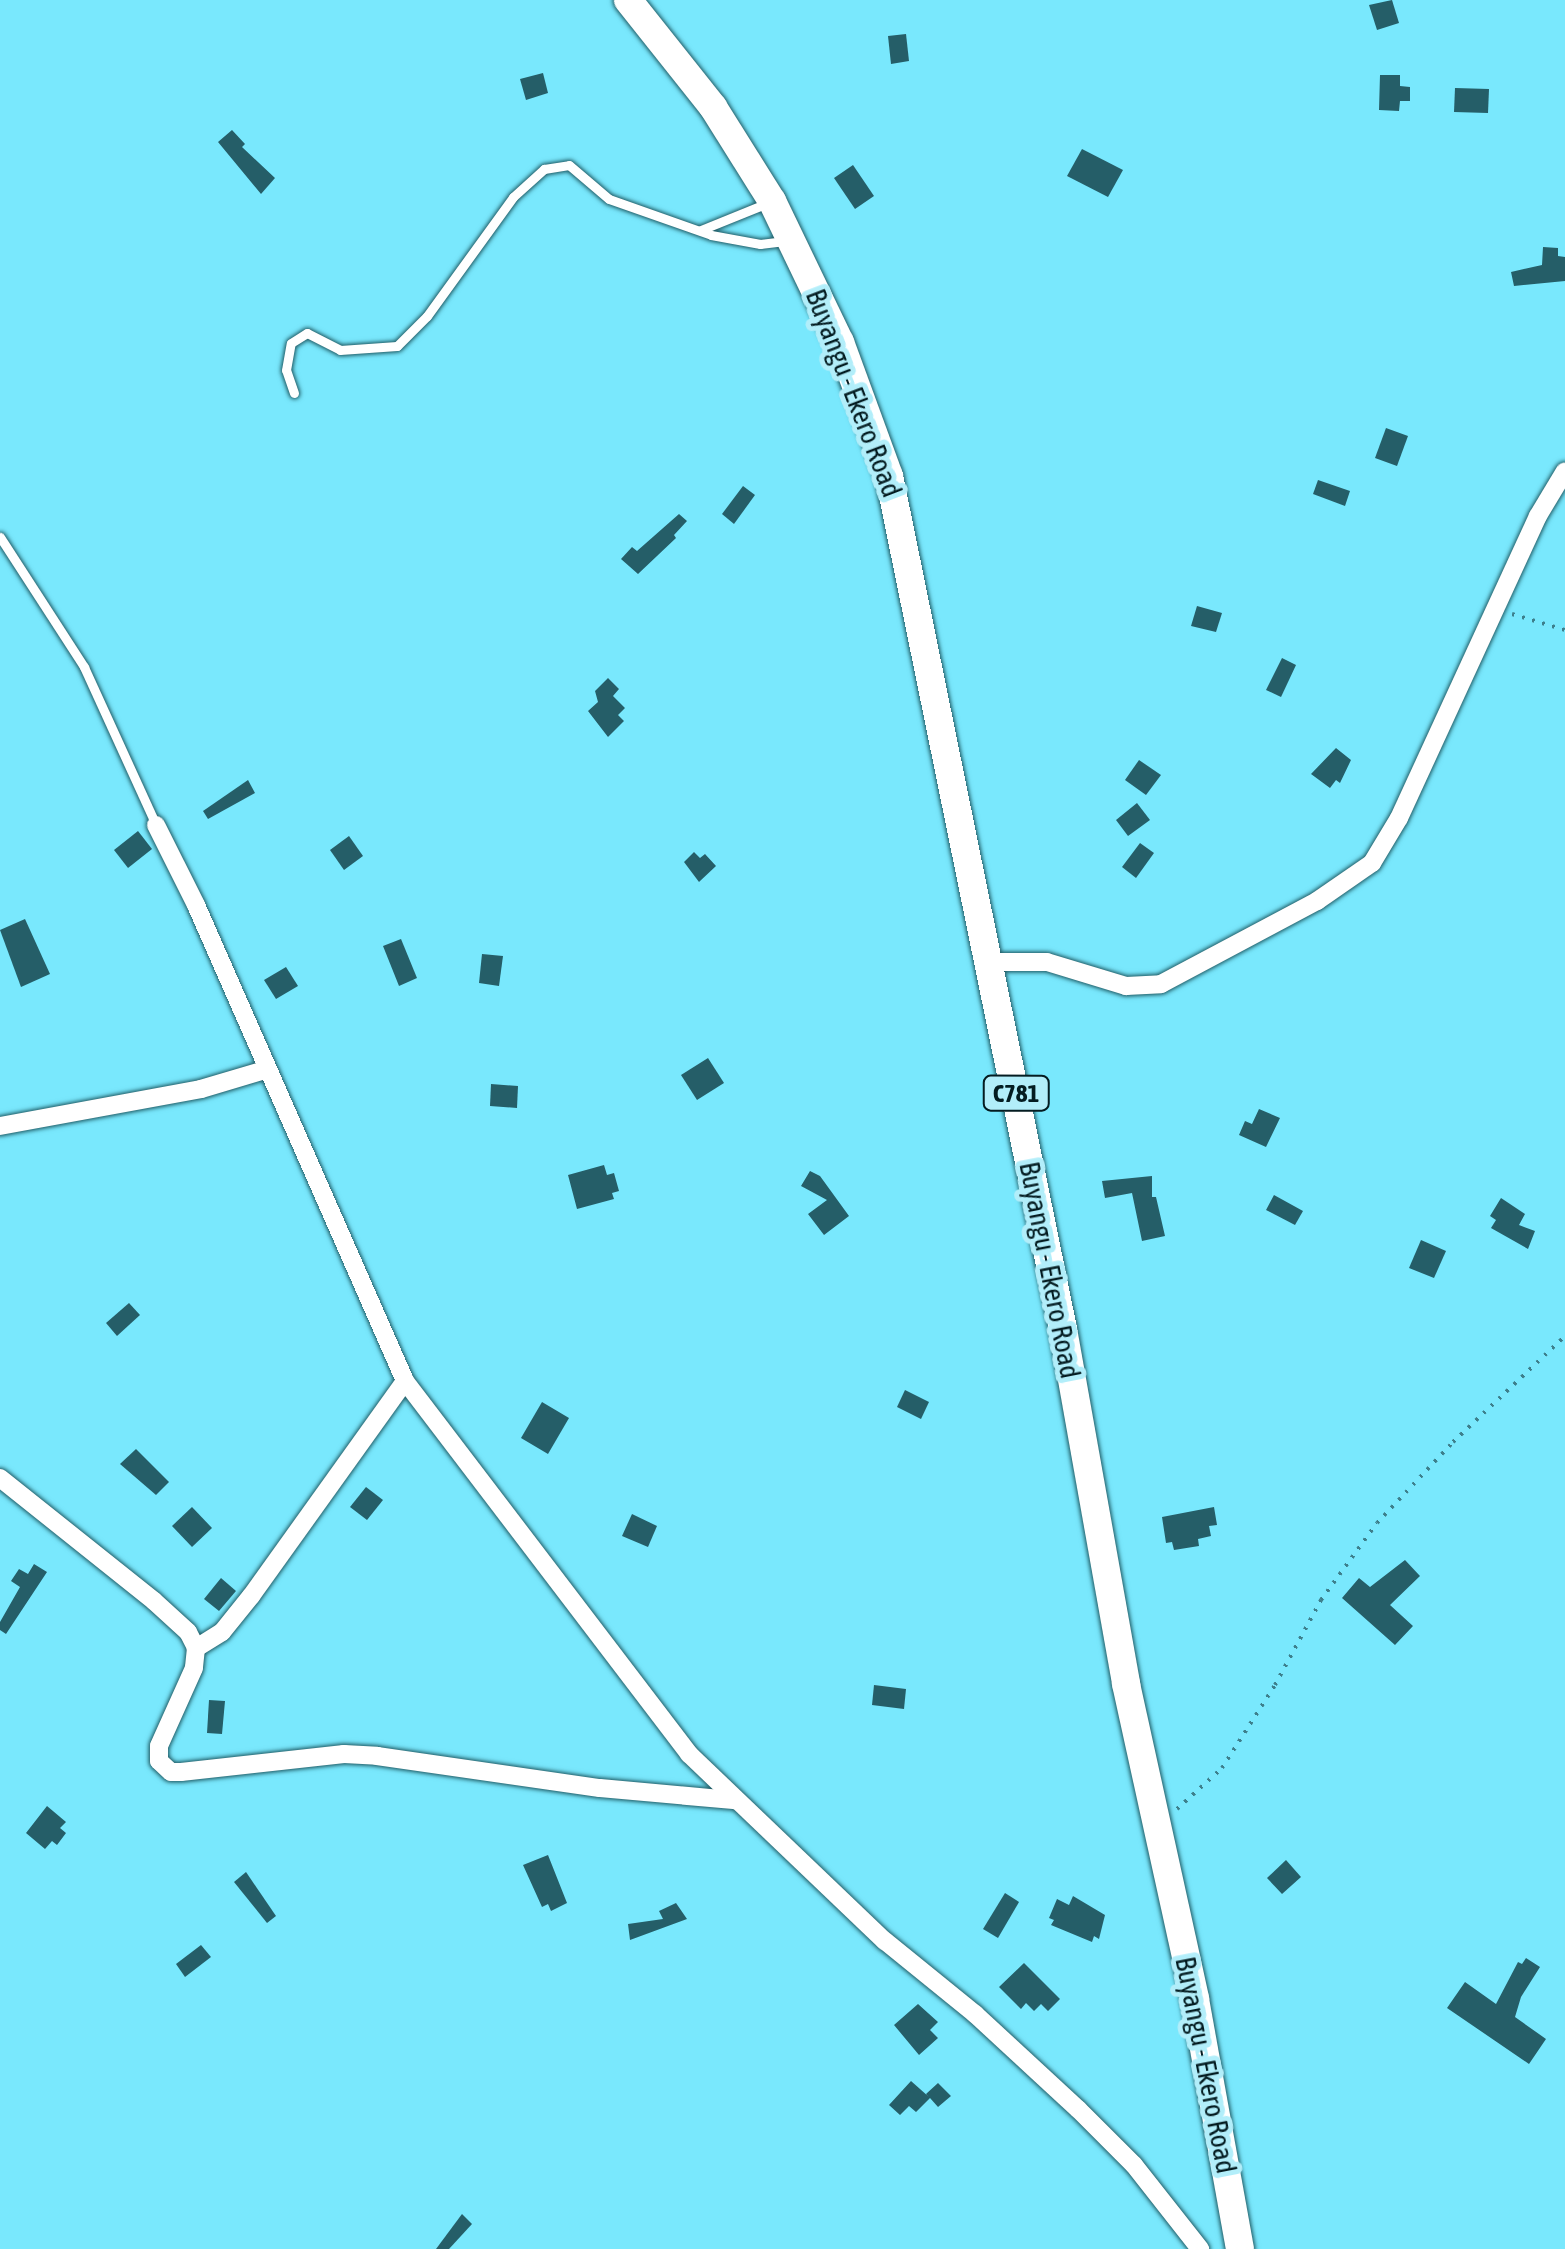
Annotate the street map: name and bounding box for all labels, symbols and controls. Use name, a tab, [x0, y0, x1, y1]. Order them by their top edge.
street label: Buyangu - Ekero Road	[799, 284, 909, 502]
road number: C781	[981, 1073, 1051, 1113]
street label: Buyangu - Ekero Road	[1013, 1159, 1087, 1381]
street label: Buyangu - Ekero Road	[1169, 1954, 1243, 2176]

